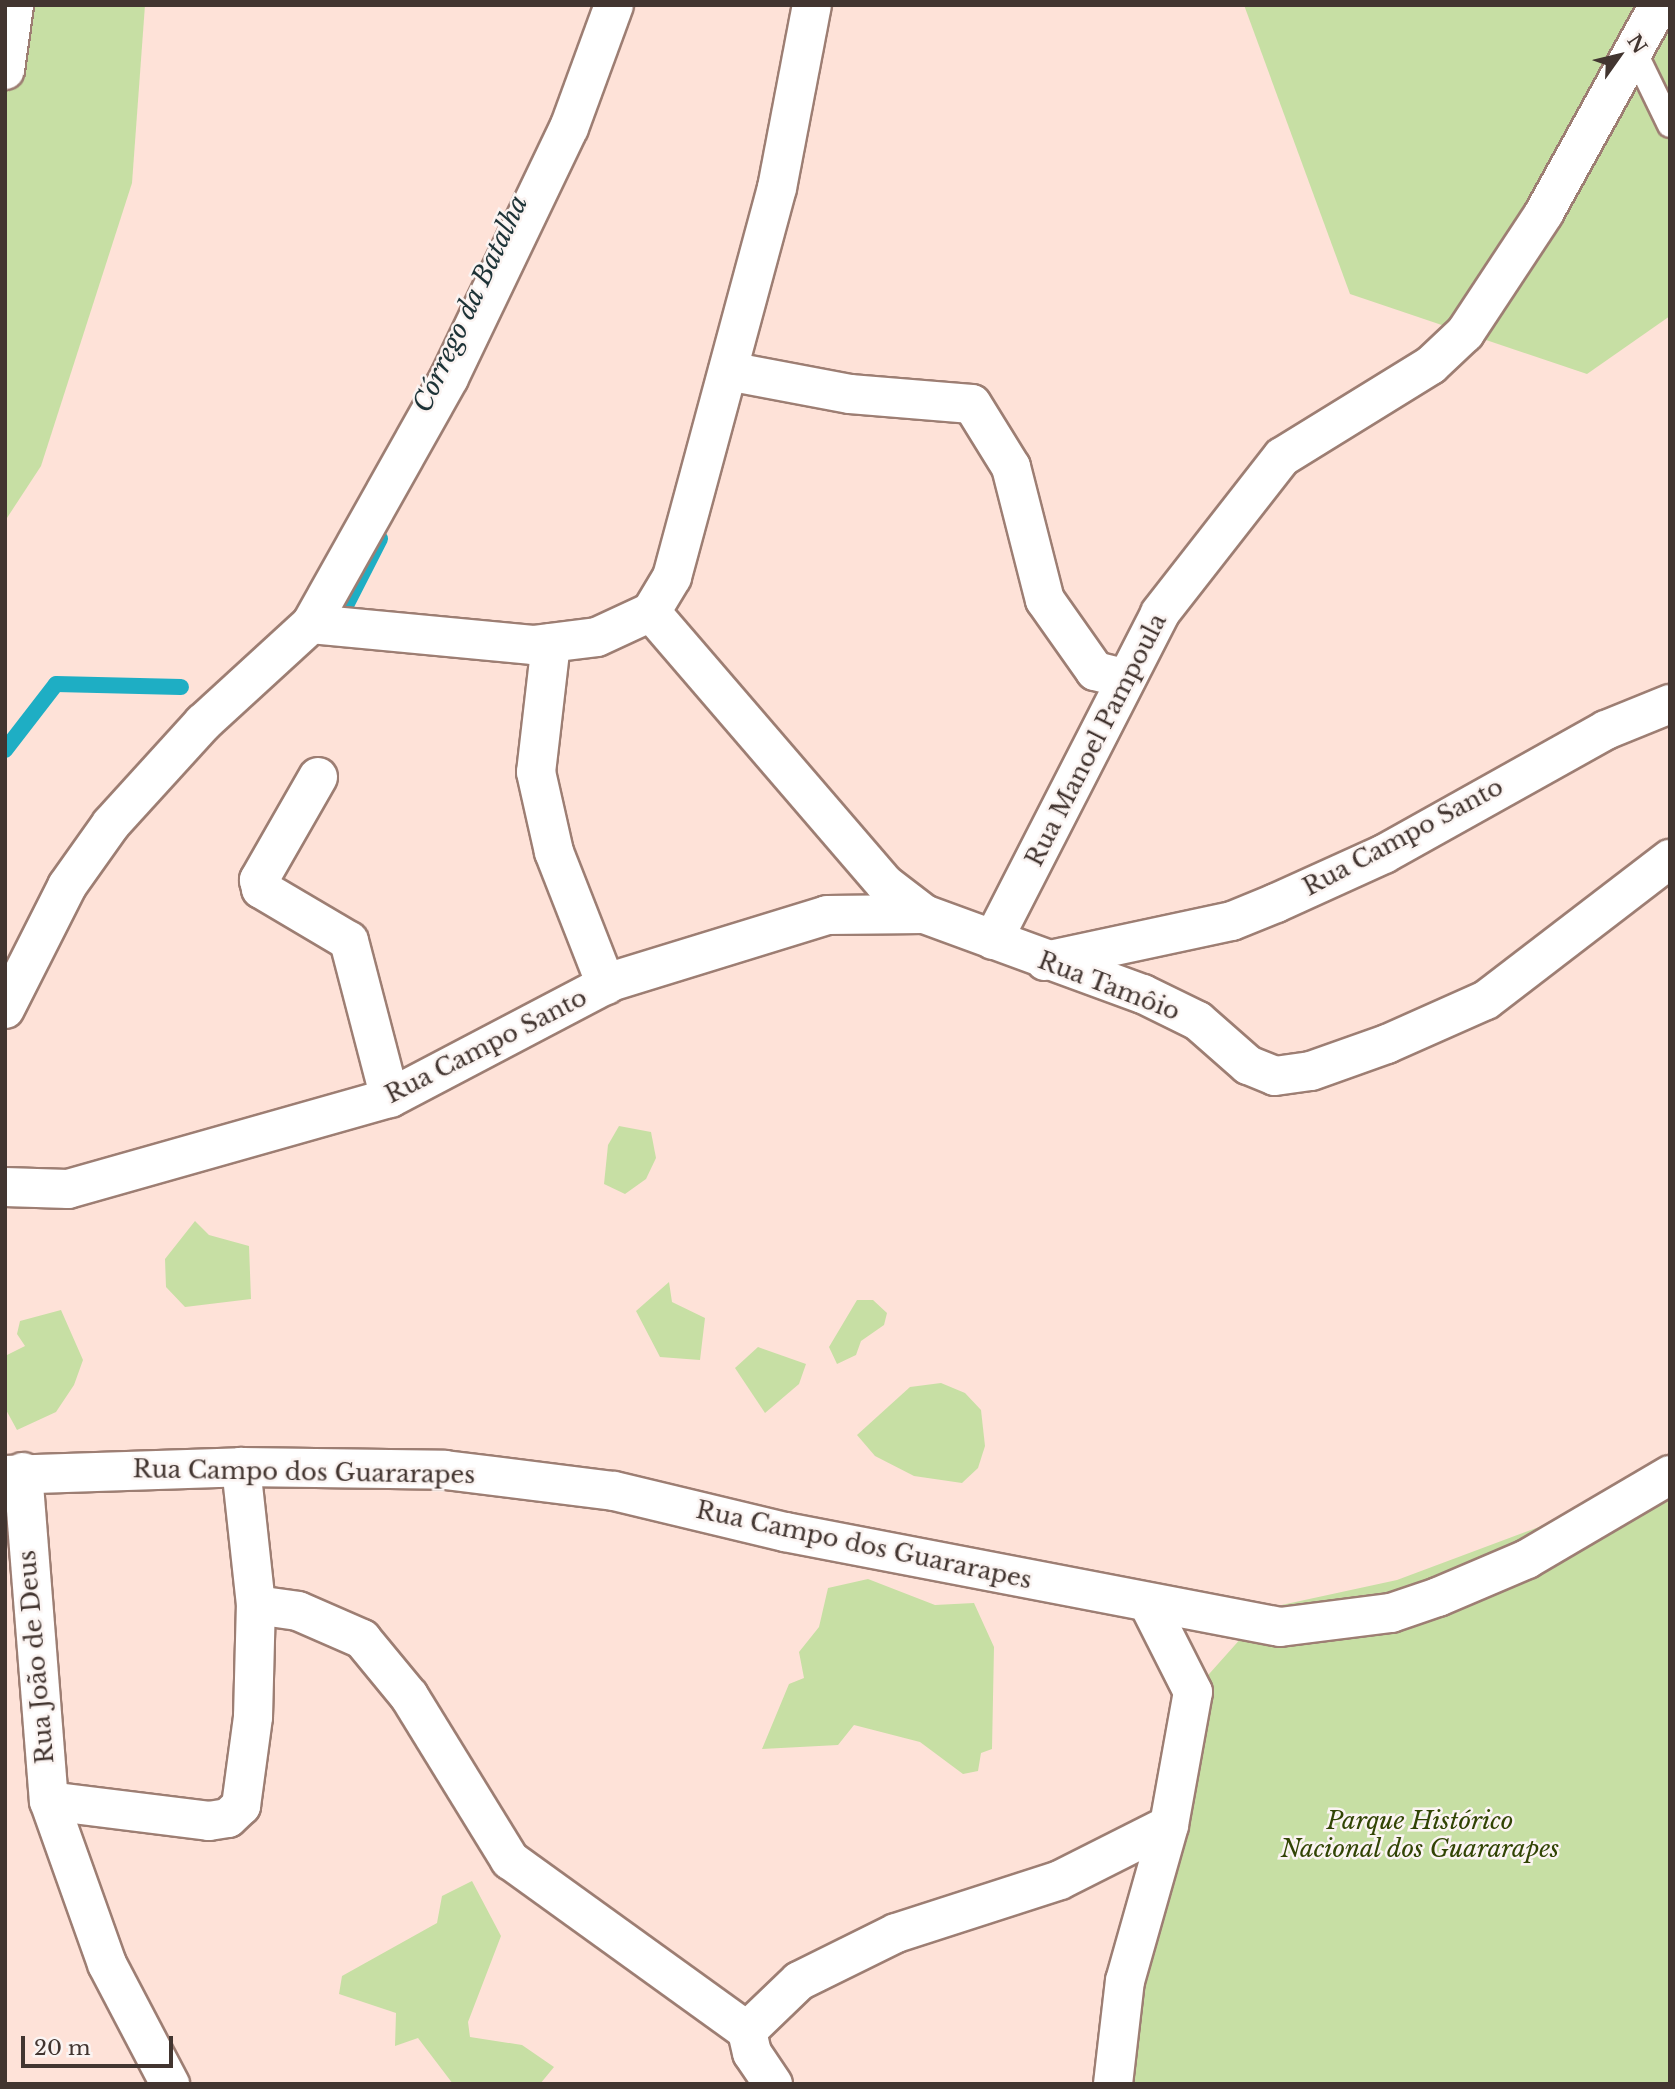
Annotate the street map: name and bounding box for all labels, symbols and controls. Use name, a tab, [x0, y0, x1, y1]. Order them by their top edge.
north arrow	[1584, 21, 1654, 91]
text: N	[1622, 30, 1651, 58]
water label: Córrego da Batalha	[407, 190, 535, 418]
street label: Rua Manoel Pampoula	[1020, 609, 1172, 871]
street label: Rua Campo Santo	[1298, 772, 1508, 902]
street label: Rua Tamôio	[1034, 946, 1184, 1026]
street label: Rua Campo Santo	[380, 983, 592, 1109]
street label: Rua Campo dos Guararapes	[132, 1455, 476, 1489]
street label: Rua Campo dos Guararapes	[693, 1495, 1035, 1595]
street label: Rua João de Deus	[12, 1549, 60, 1765]
park label: Parque Histórico Nacional dos Guararapes	[1280, 1807, 1560, 1863]
scale bar	[24, 2022, 177, 2066]
text: 20 m	[34, 2035, 91, 2061]

